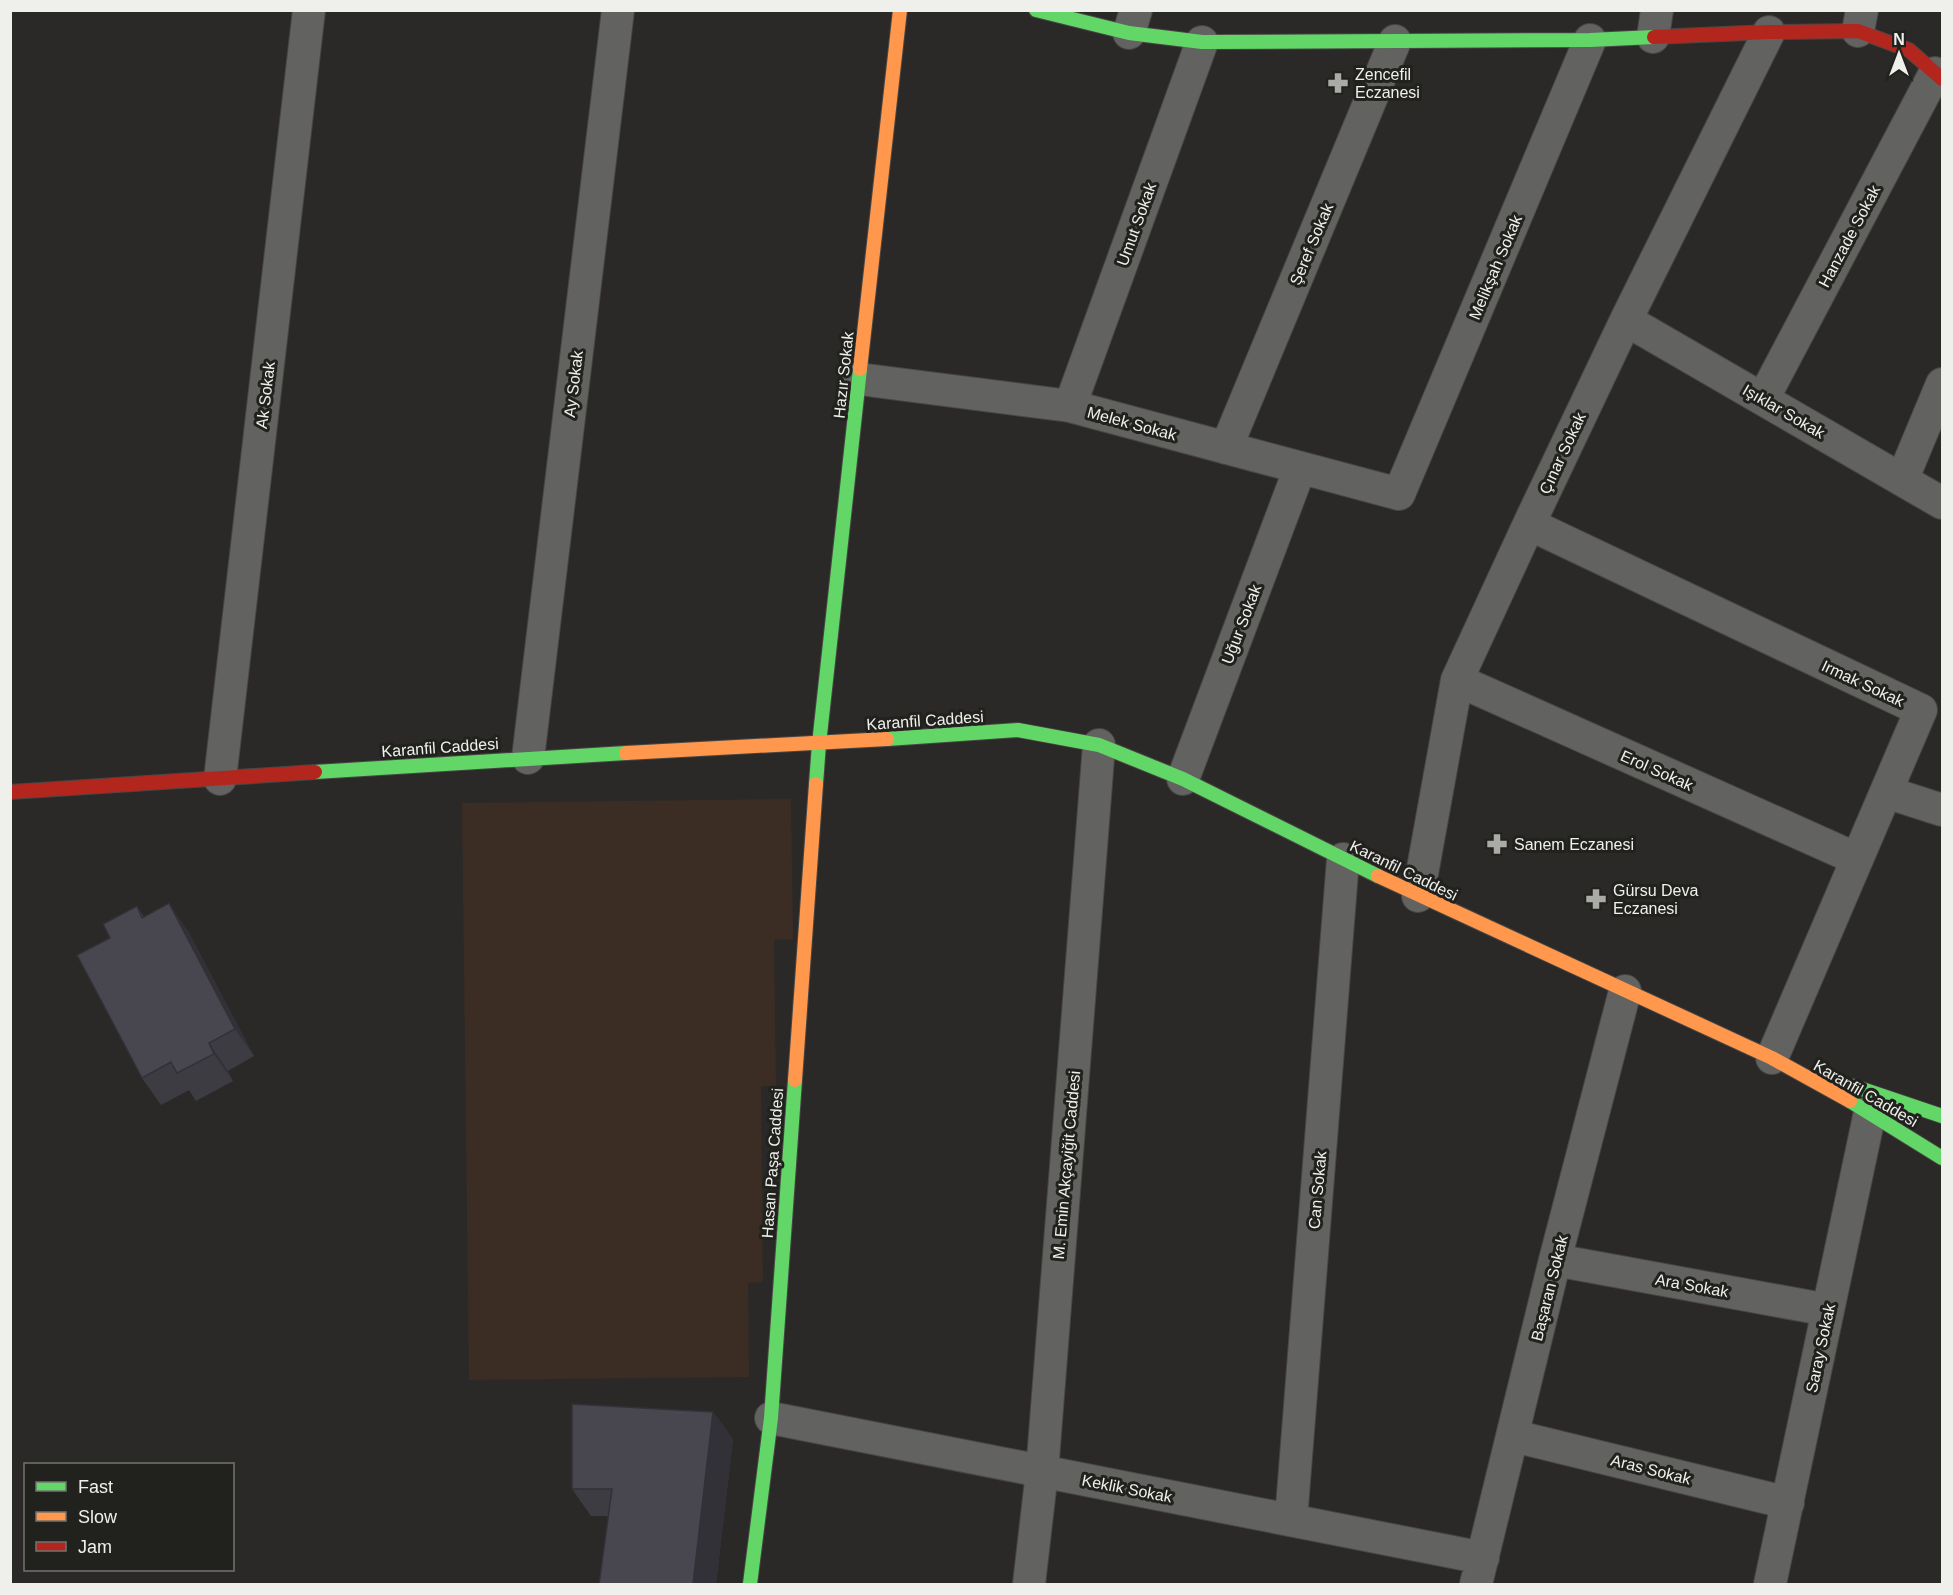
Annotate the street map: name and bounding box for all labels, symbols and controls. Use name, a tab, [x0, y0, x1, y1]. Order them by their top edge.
north arrow	[1869, 24, 1929, 84]
text: N	[1893, 31, 1905, 48]
place label: Zencefil Eczanesi	[1355, 66, 1420, 101]
pharmacy icon: Zencefil Eczanesi	[1326, 71, 1350, 95]
street label: Umut Sokak	[1114, 179, 1160, 268]
street label: Hanzade Sokak	[1815, 181, 1884, 290]
street label: Şeref Sokak	[1287, 200, 1337, 288]
street label: Melikşah Sokak	[1466, 211, 1526, 322]
street label: Hazır Sokak	[830, 330, 857, 419]
street label: Ay Sokak	[561, 349, 586, 418]
street label: Ak Sokak	[253, 359, 278, 430]
street label: Işıklar Sokak	[1740, 381, 1829, 442]
street label: Melek Sokak	[1085, 403, 1179, 444]
street label: Çınar Sokak	[1536, 409, 1589, 497]
street label: Uğur Sokak	[1219, 581, 1265, 666]
street label: Irmak Sokak	[1819, 657, 1908, 710]
street label: Karanfil Caddesi	[866, 708, 984, 733]
street label: Karanfil Caddesi	[381, 735, 499, 760]
street label: Erol Sokak	[1618, 747, 1697, 794]
pharmacy icon: Sanem Eczanesi	[1485, 832, 1509, 856]
place label: Sanem Eczanesi	[1514, 836, 1634, 853]
street label: Karanfil Caddesi	[1347, 837, 1460, 904]
place label: Gürsu Deva Eczanesi	[1613, 882, 1698, 917]
pharmacy icon: Gürsu Deva Eczanesi	[1584, 887, 1608, 911]
street label: Karanfil Caddesi	[1811, 1057, 1921, 1130]
street label: M. Emin Akçayiğit Caddesi	[1050, 1070, 1083, 1260]
street label: Hasan Paşa Caddesi	[759, 1087, 786, 1239]
street label: Can Sokak	[1306, 1149, 1329, 1230]
street label: Başaran Sokak	[1528, 1232, 1571, 1343]
street label: Ara Sokak	[1654, 1271, 1731, 1300]
street label: Saray Sokak	[1803, 1301, 1838, 1394]
street label: Aras Sokak	[1609, 1451, 1694, 1488]
legend	[24, 1463, 234, 1571]
street label: Keklik Sokak	[1080, 1471, 1174, 1506]
text: Fast	[78, 1477, 113, 1497]
text: Slow	[78, 1507, 118, 1527]
text: Jam	[78, 1537, 112, 1557]

